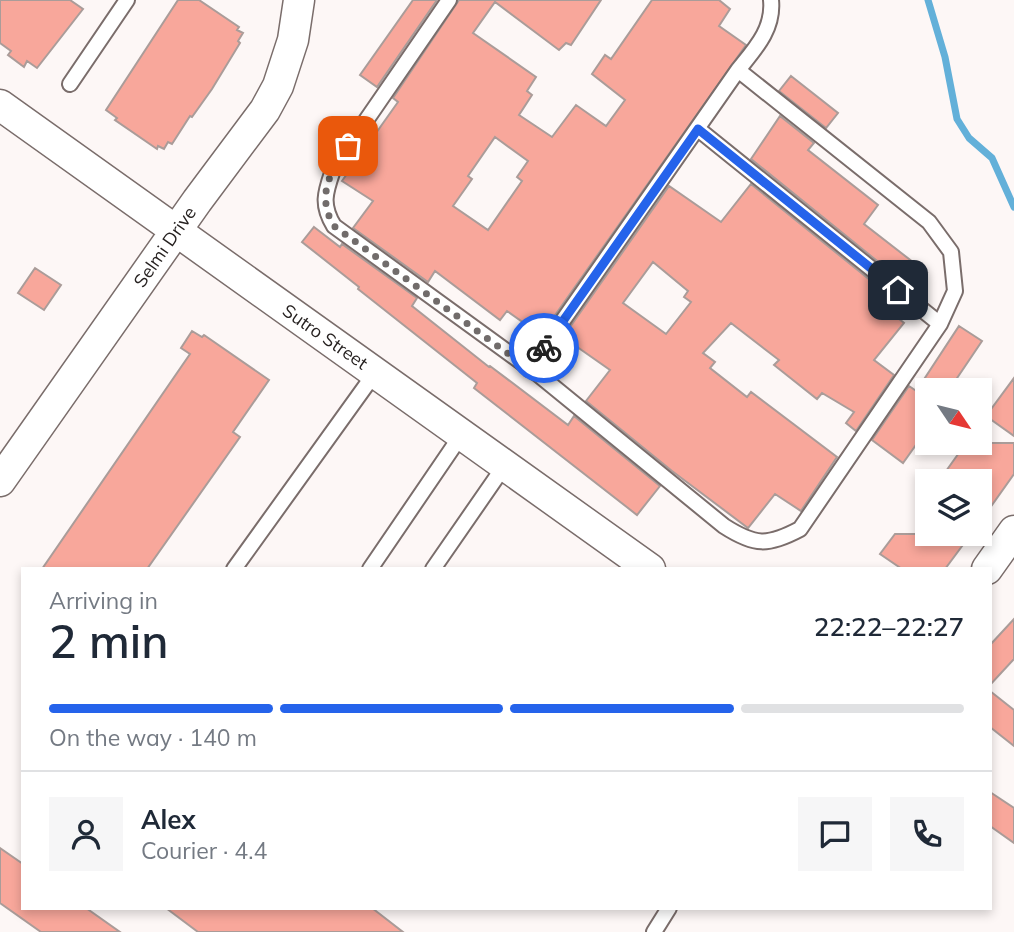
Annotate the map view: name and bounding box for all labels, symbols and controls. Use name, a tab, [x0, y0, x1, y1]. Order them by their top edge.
pin	[318, 116, 378, 176]
icon: bag	[329, 127, 367, 165]
street label: Selmi Drive	[128, 202, 201, 292]
pin	[868, 260, 928, 320]
icon: home	[879, 271, 917, 309]
street label: Sutro Street	[278, 299, 372, 374]
courier	[509, 313, 579, 383]
icon: bike	[525, 329, 563, 367]
north arrow	[915, 378, 992, 455]
map controls	[915, 378, 992, 546]
button: layers	[915, 469, 992, 546]
text: Arriving in	[49, 586, 158, 615]
text: 22:22–22:27	[814, 610, 964, 643]
text: 2 min	[49, 612, 168, 670]
text: On the way · 140 m	[49, 723, 257, 752]
button: person	[49, 797, 123, 871]
button: chat	[798, 797, 872, 871]
button: phone	[890, 797, 964, 871]
text: Alex	[141, 803, 196, 836]
text: Courier · 4.4	[141, 836, 267, 865]

